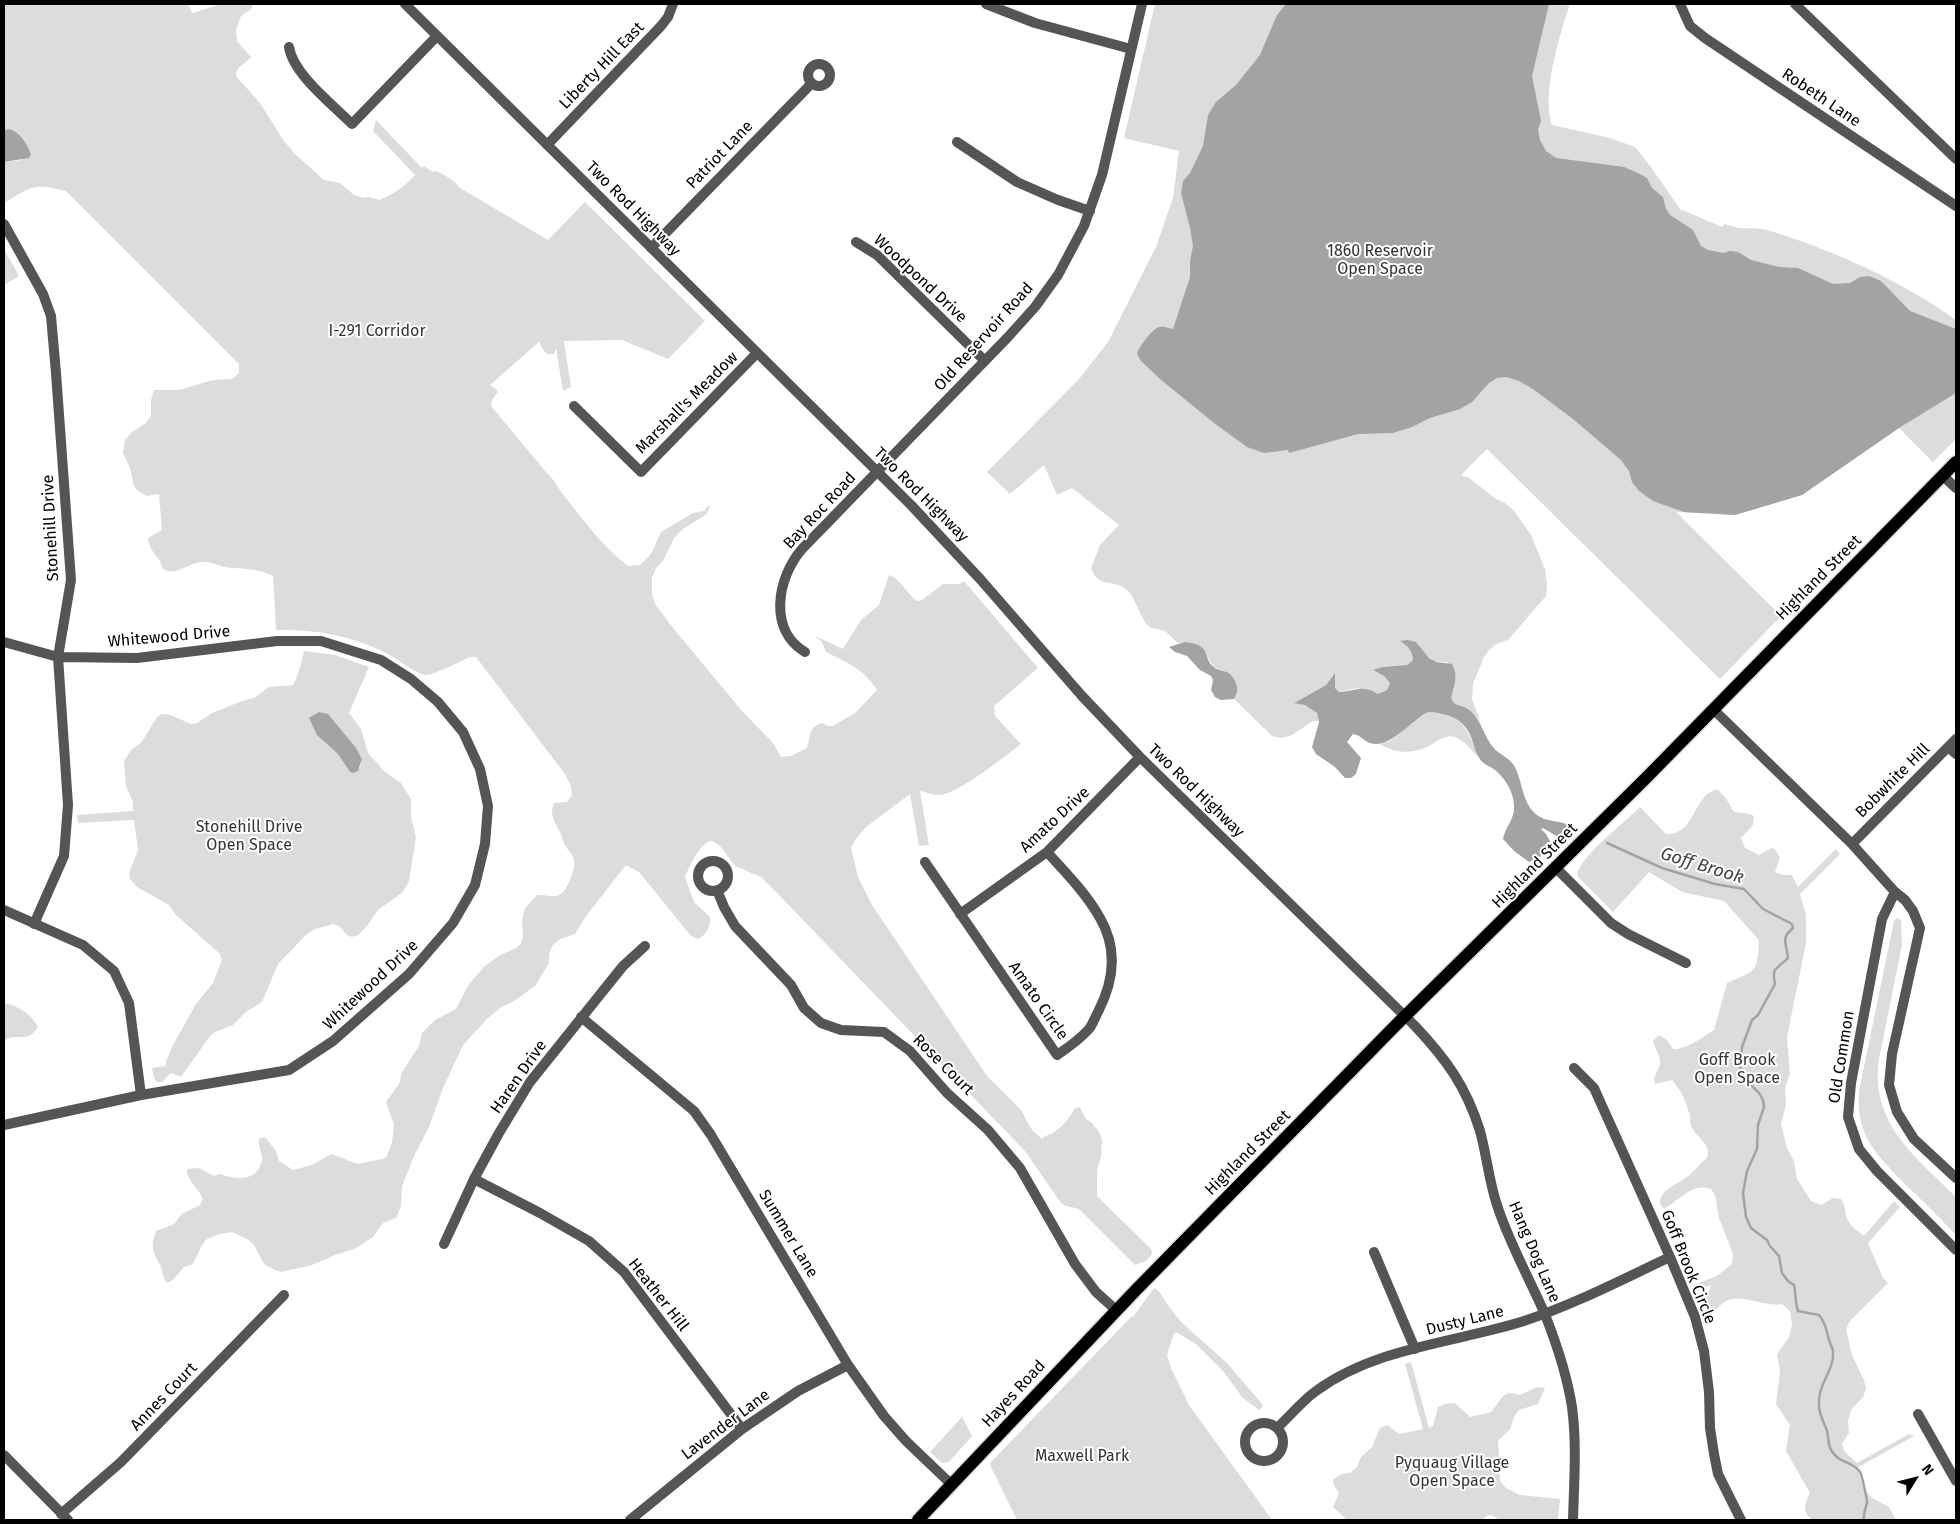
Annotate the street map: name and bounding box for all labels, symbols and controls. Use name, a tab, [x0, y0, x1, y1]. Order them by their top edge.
street label: Liberty Hill East	[556, 18, 648, 114]
street label: Robeth Lane	[1778, 65, 1864, 131]
street label: Patriot Lane	[683, 117, 757, 193]
street label: Two Rod Highway	[582, 158, 684, 260]
street label: Woodpond Drive	[869, 231, 971, 327]
park label: 1860 Reservoir Open Space	[1327, 242, 1433, 280]
street label: Old Reservoir Road	[930, 279, 1038, 395]
park label: I-291 Corridor	[328, 322, 426, 342]
street label: Marshall's Meadow	[632, 348, 742, 458]
street label: Two Rod Highway	[870, 444, 972, 546]
street label: Bay Roc Road	[780, 469, 860, 553]
street label: Stonehill Drive	[39, 474, 63, 582]
street label: Highland Street	[1772, 531, 1866, 625]
street label: Whitewood Drive	[107, 622, 231, 652]
street label: Two Rod Highway	[1144, 740, 1248, 842]
street label: Bobwhite Hill	[1852, 740, 1934, 822]
street label: Amato Drive	[1016, 783, 1094, 857]
park label: Stonehill Drive Open Space	[196, 818, 302, 856]
street label: Highland Street	[1488, 819, 1582, 913]
water label: Goff Brook	[1658, 843, 1746, 889]
street label: Whitewood Drive	[320, 936, 422, 1034]
street label: Amato Circle	[1004, 958, 1072, 1044]
street label: Old Common	[1825, 1009, 1859, 1105]
street label: Rose Court	[908, 1030, 978, 1100]
street label: Haren Drive	[487, 1037, 551, 1117]
park label: Goff Brook Open Space	[1694, 1051, 1780, 1089]
street label: Highland Street	[1201, 1106, 1295, 1200]
street label: Summer Lane	[754, 1187, 822, 1281]
street label: Hang Dog Lane	[1504, 1198, 1564, 1306]
street label: Goff Brook Circle	[1656, 1207, 1720, 1327]
street label: Heather Hill	[624, 1255, 692, 1335]
street label: Dusty Lane	[1424, 1302, 1506, 1340]
street label: Hayes Road	[978, 1357, 1050, 1431]
street label: Annes Court	[127, 1359, 201, 1435]
street label: Lavender Lane	[678, 1386, 774, 1464]
park label: Maxwell Park	[1035, 1447, 1129, 1467]
park label: Pyquaug Village Open Space	[1395, 1454, 1509, 1492]
north arrow	[1890, 1454, 1940, 1504]
text: N	[1918, 1461, 1937, 1479]

